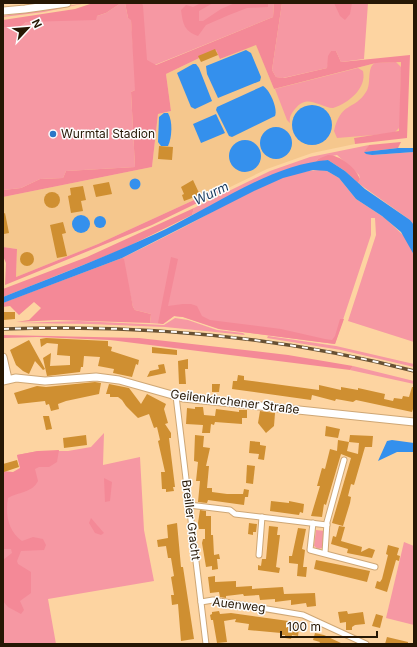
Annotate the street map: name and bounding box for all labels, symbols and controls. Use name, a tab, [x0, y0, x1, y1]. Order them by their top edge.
north arrow	[8, 8, 48, 48]
text: N	[29, 17, 45, 30]
place label: Wurmtal Stadion	[61, 126, 155, 141]
marker: Wurmtal Stadion	[48, 129, 58, 139]
water label: Wurm	[191, 178, 231, 208]
street label: Geilenkirchener Straße	[170, 386, 300, 417]
street label: Breiller Gracht	[179, 479, 204, 561]
street label: Auenweg	[212, 594, 266, 615]
scale bar	[281, 613, 377, 639]
text: 100 m	[287, 619, 321, 634]

